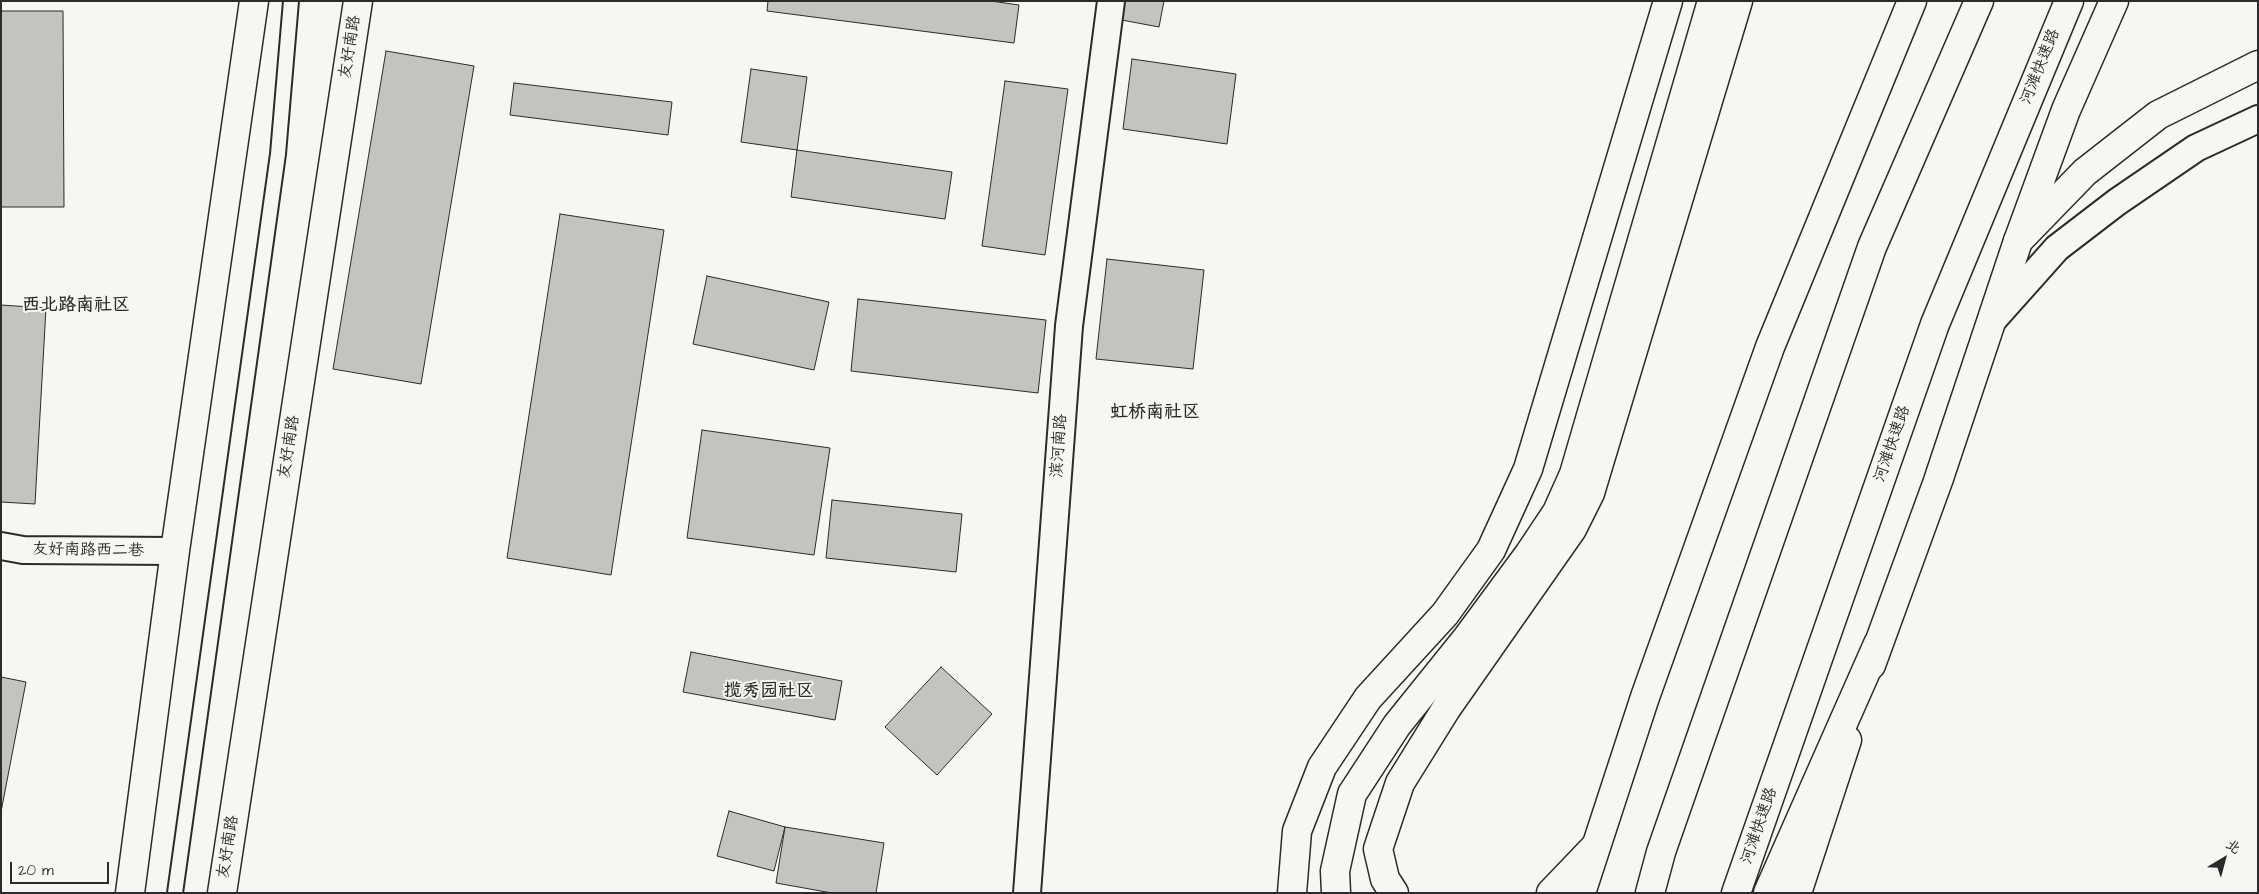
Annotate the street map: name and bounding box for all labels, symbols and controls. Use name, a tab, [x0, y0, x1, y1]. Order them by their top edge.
street label: 友好南路	[337, 14, 365, 80]
street label: 河滩快速路	[2017, 26, 2065, 108]
district label: 西北路南社区	[22, 295, 130, 317]
district label: 虹桥南社区	[1110, 402, 1200, 424]
street label: 河滩快速路	[1871, 403, 1915, 485]
street label: 滨河南路	[1048, 413, 1072, 479]
street label: 友好南路	[276, 414, 304, 480]
street label: 友好南路西二巷	[32, 540, 144, 562]
district label: 揽秀园社区	[724, 681, 814, 703]
street label: 河滩快速路	[1738, 785, 1782, 867]
street label: 友好南路	[215, 814, 243, 880]
north arrow	[2199, 834, 2249, 884]
text: 北	[2221, 835, 2245, 859]
scale bar	[12, 852, 111, 884]
text: 20 m	[18, 860, 54, 881]

